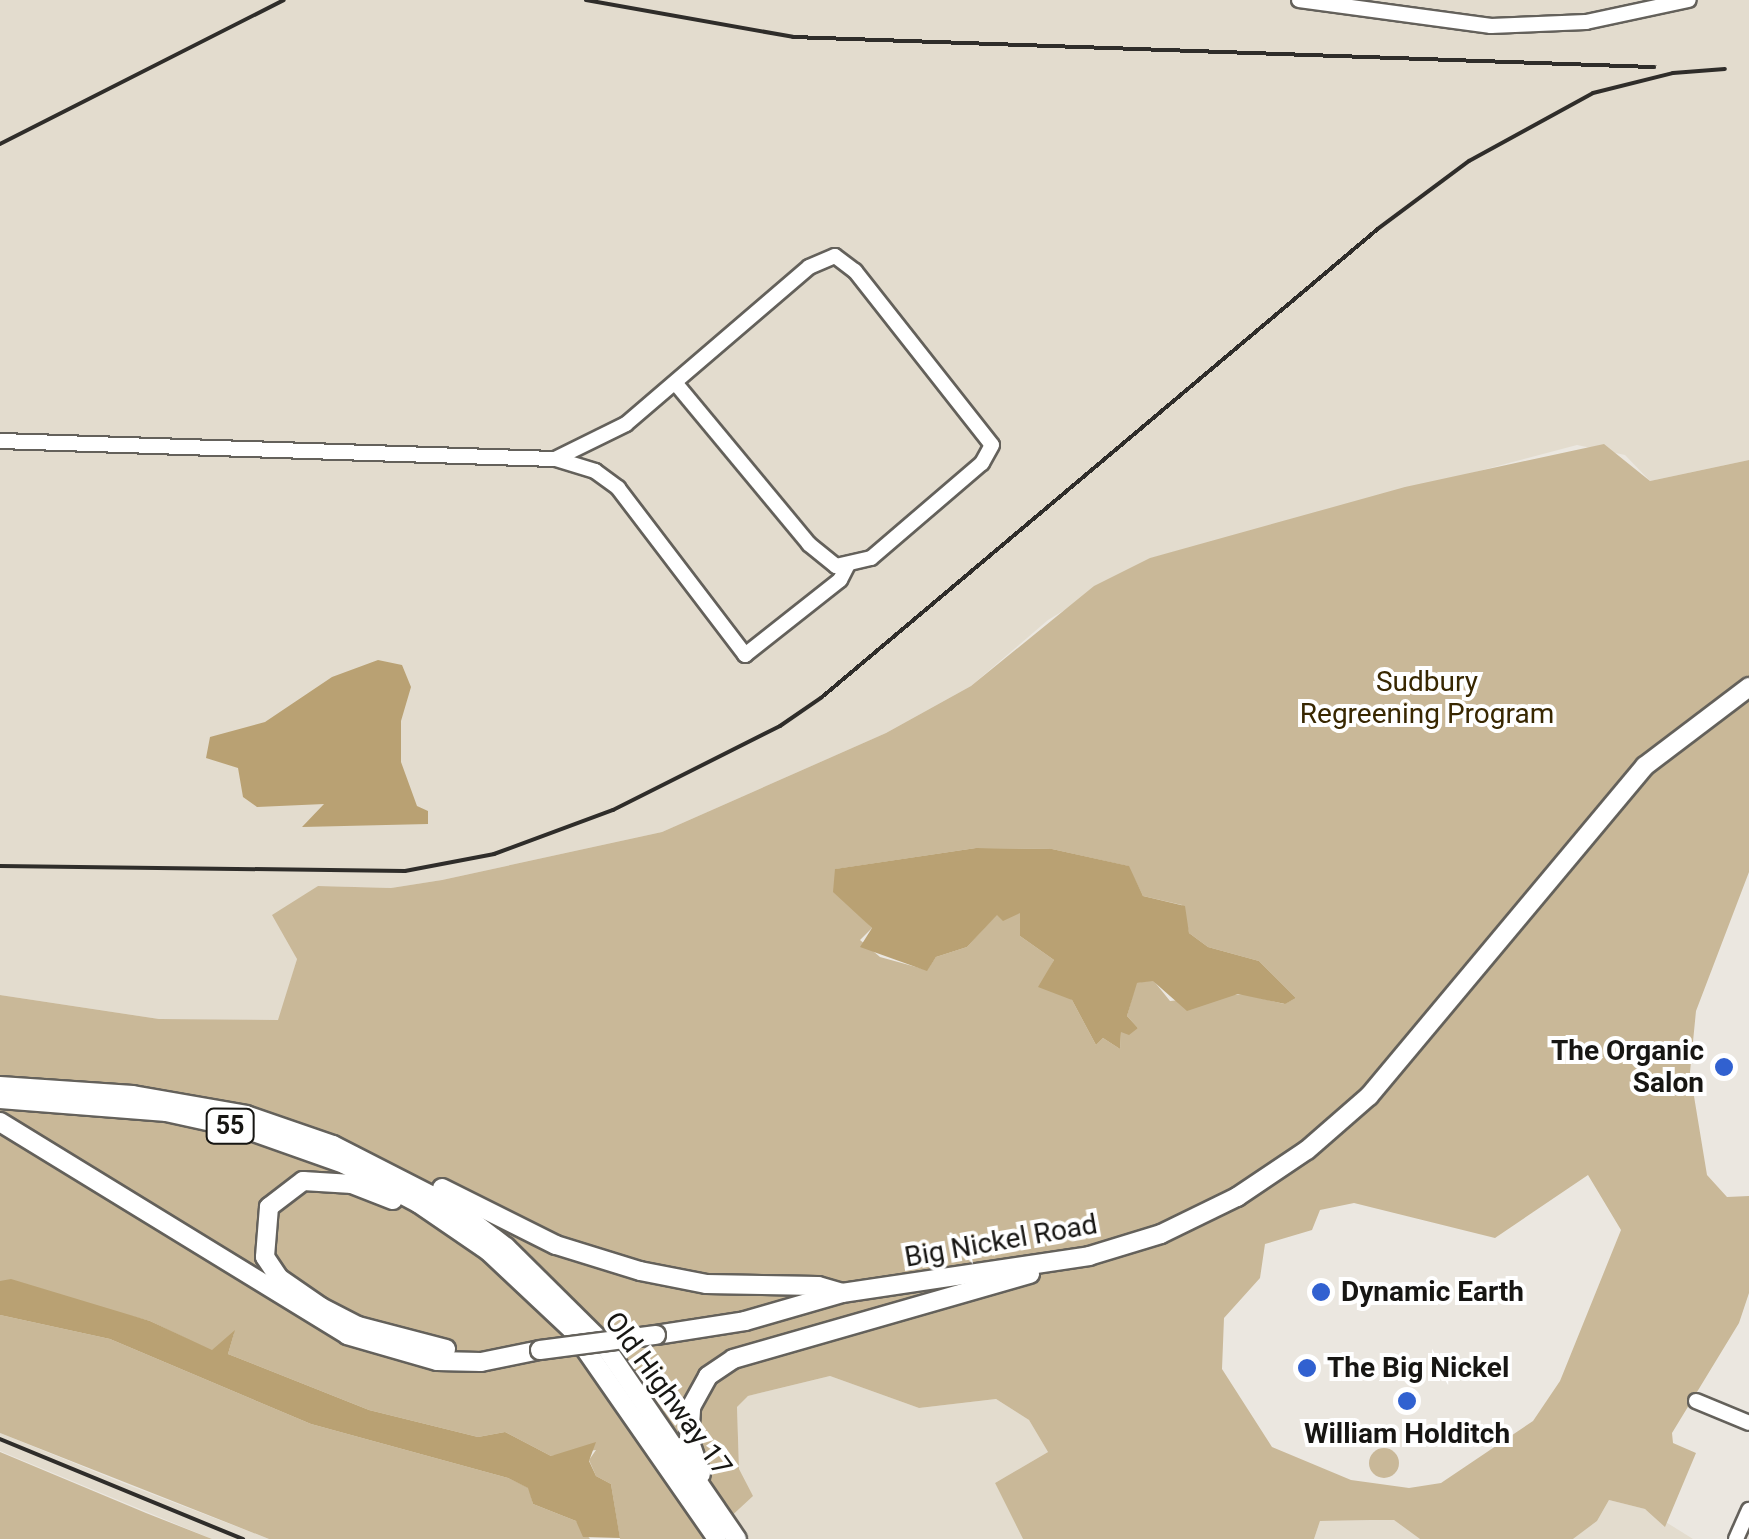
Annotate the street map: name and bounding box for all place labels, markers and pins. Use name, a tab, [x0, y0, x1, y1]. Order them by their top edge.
place label: The Organic Salon	[1551, 1034, 1704, 1100]
marker: The Organic Salon	[1713, 1056, 1735, 1078]
place label: Dynamic Earth	[1341, 1275, 1524, 1309]
marker: Dynamic Earth	[1310, 1281, 1332, 1303]
place label: The Big Nickel	[1327, 1351, 1509, 1385]
marker: The Big Nickel	[1296, 1357, 1318, 1379]
marker: William Holditch	[1396, 1390, 1418, 1412]
place label: William Holditch	[1304, 1417, 1510, 1451]

